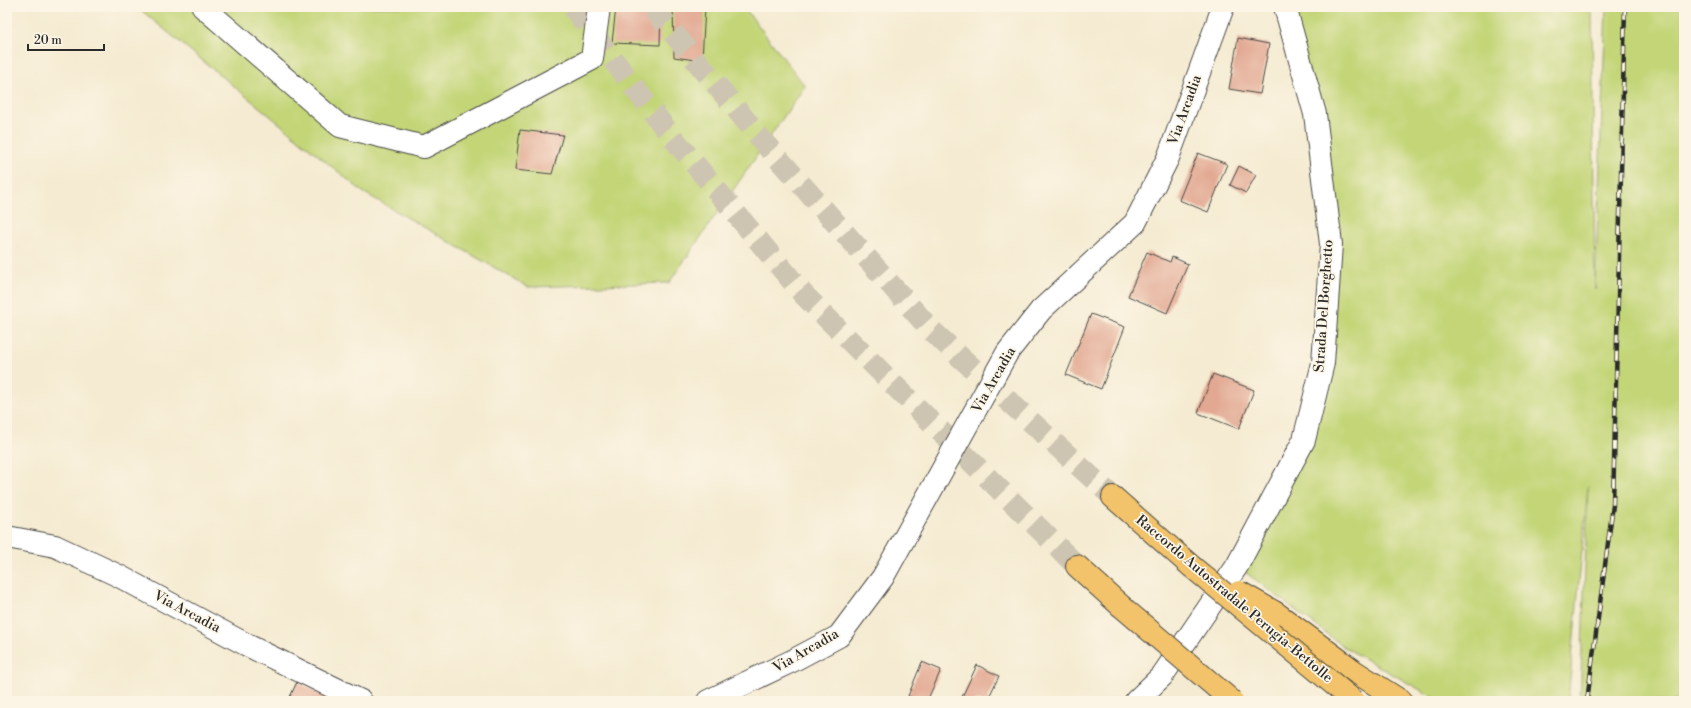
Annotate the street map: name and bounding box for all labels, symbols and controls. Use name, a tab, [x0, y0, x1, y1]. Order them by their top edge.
scale bar	[28, 26, 104, 52]
text: 20 m	[34, 33, 62, 48]
street label: Via Arcadia	[1164, 72, 1206, 148]
street label: Strada Del Borghetto	[1310, 239, 1338, 373]
street label: Via Arcadia	[967, 343, 1021, 417]
street label: Raccordo Autostradale Perugia-Bettolle	[1132, 511, 1336, 687]
street label: Via Arcadia	[150, 586, 224, 638]
street label: Via Arcadia	[769, 624, 843, 678]

